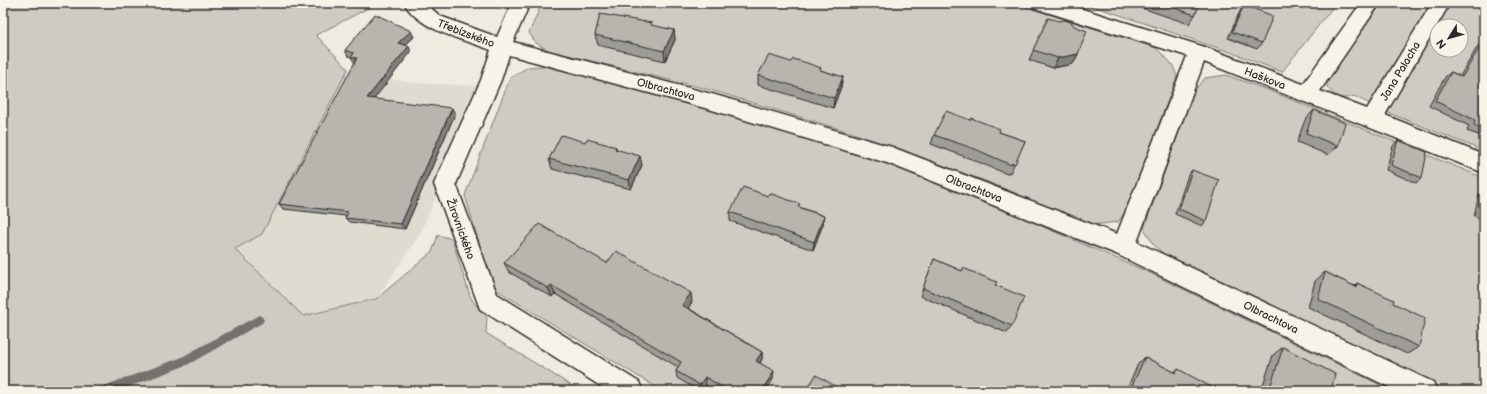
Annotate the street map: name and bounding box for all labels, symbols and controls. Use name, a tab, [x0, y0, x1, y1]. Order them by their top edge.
street label: Třebízského	[435, 17, 496, 50]
north arrow	[1429, 18, 1469, 58]
text: N	[1434, 37, 1449, 51]
street label: Jana Palacha	[1378, 39, 1423, 103]
street label: Haškova	[1242, 65, 1287, 92]
street label: Olbrachtova	[635, 75, 696, 103]
street label: Olbrachtova	[944, 172, 1004, 205]
street label: Žirovnického	[443, 196, 478, 261]
street label: Olbrachtova	[1241, 299, 1300, 336]

